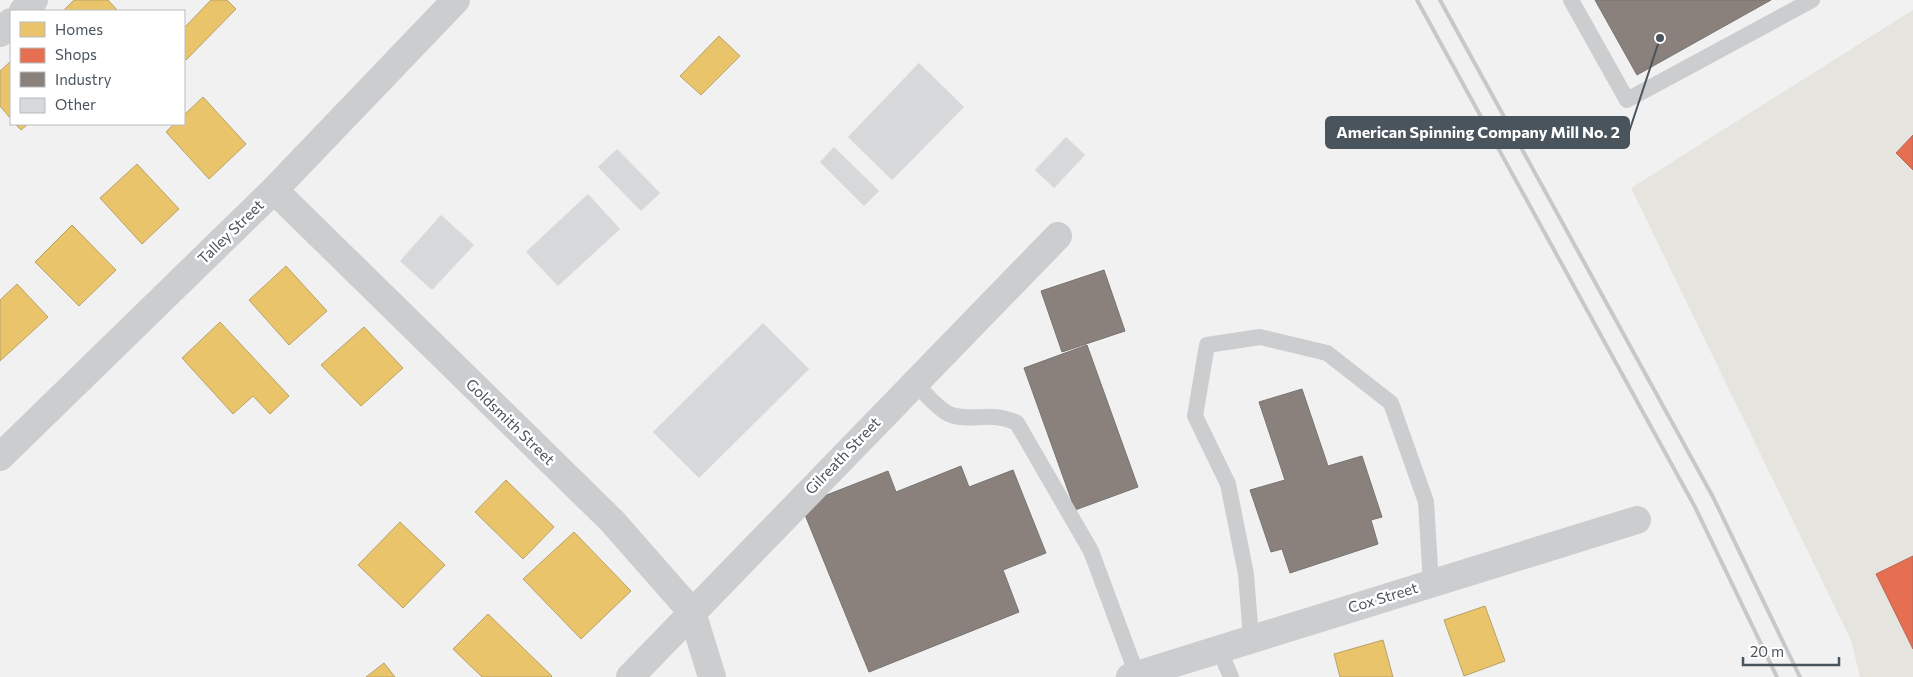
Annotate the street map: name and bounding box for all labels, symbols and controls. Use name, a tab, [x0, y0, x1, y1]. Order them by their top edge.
legend	[10, 10, 185, 125]
text: Homes	[55, 20, 103, 38]
text: Shops	[55, 45, 97, 63]
text: Industry	[55, 70, 112, 88]
text: Other	[55, 95, 96, 113]
callout: American Spinning Company Mill No. 2	[1326, 117, 1629, 148]
text: American Spinning Company Mill No. 2	[1336, 122, 1620, 141]
street label: Talley Street	[194, 195, 267, 267]
street label: Goldsmith Street	[463, 374, 559, 468]
street label: Gilreath Street	[801, 413, 884, 498]
street label: Cox Street	[1346, 578, 1420, 616]
scale bar	[1743, 634, 1839, 666]
text: 20 m	[1750, 642, 1784, 660]

